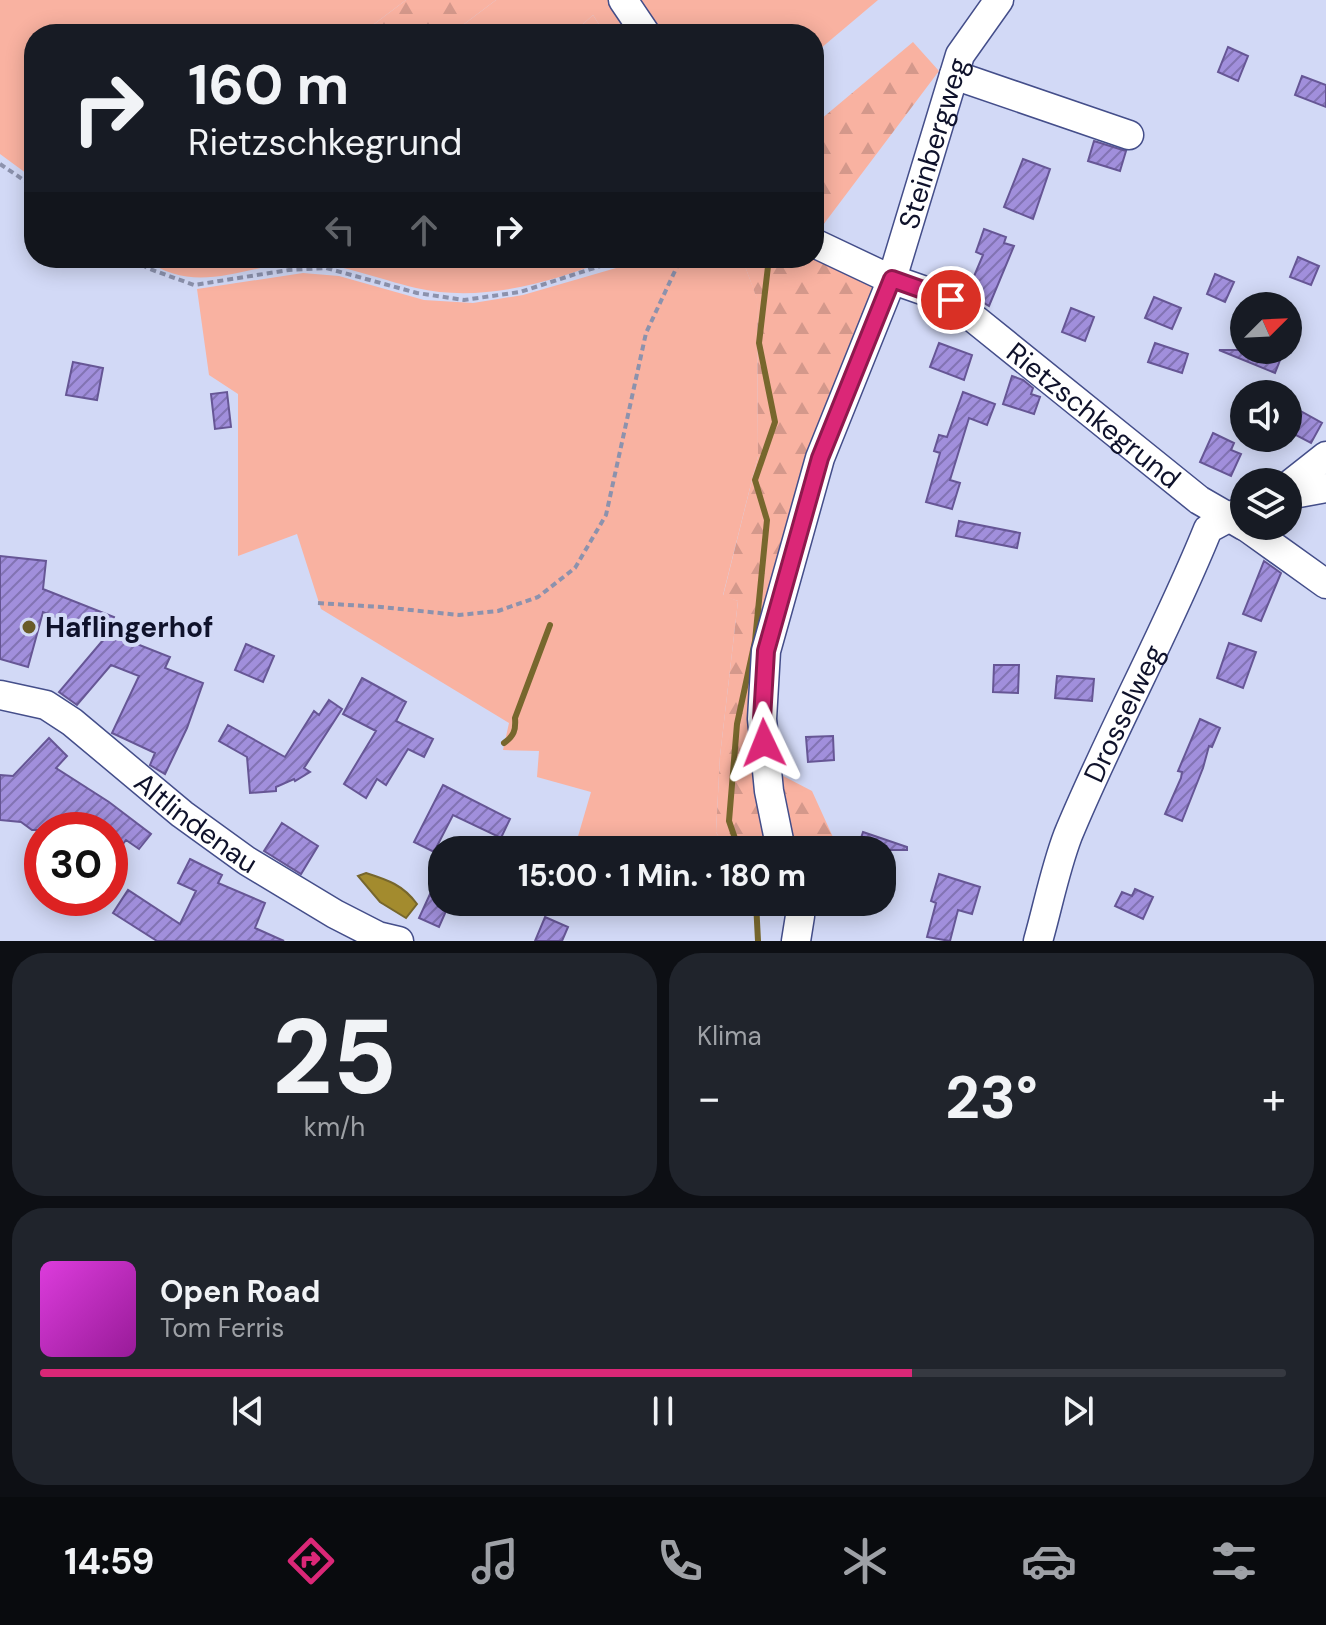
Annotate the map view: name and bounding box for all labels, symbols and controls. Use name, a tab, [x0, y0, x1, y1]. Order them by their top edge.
text: 160 m	[188, 48, 349, 121]
street label: Steinbergweg	[890, 53, 977, 233]
icon: right	[56, 56, 160, 160]
text: Rietzschkegrund	[188, 119, 462, 166]
icon: left	[318, 208, 362, 252]
icon: ahead	[402, 208, 446, 252]
icon: right	[486, 208, 530, 252]
pin	[917, 266, 985, 334]
icon: arrive	[929, 278, 973, 322]
north arrow	[1230, 292, 1302, 364]
map controls	[1230, 292, 1302, 540]
street label: Rietzschkegrund	[999, 334, 1188, 497]
button: sound	[1230, 380, 1302, 452]
button: layers	[1230, 468, 1302, 540]
place label: Haflingerhof	[45, 609, 213, 646]
marker: Haflingerhof	[20, 618, 38, 636]
street label: Drosselweg	[1075, 638, 1172, 788]
position arrow	[722, 701, 806, 785]
street label: Altlindenau	[127, 764, 264, 882]
speed limit sign: 30	[24, 812, 128, 916]
text: 15:00 · 1 Min. · 180 m	[518, 856, 806, 895]
text: 25	[272, 990, 397, 1125]
text: Klima	[697, 1019, 762, 1053]
text: 23°	[945, 1058, 1038, 1137]
text: −	[697, 1069, 721, 1127]
text: +	[1262, 1069, 1286, 1127]
text: km/h	[304, 1110, 365, 1144]
text: Open Road	[160, 1272, 320, 1311]
text: Tom Ferris	[160, 1311, 284, 1345]
icon: previous	[226, 1389, 270, 1433]
icon: pause	[641, 1389, 685, 1433]
icon: next	[1056, 1389, 1100, 1433]
icon: directions	[283, 1533, 339, 1589]
icon: music	[467, 1533, 523, 1589]
icon: phone	[652, 1533, 708, 1589]
icon: climate	[837, 1533, 893, 1589]
icon: car	[1021, 1533, 1077, 1589]
icon: filters	[1206, 1533, 1262, 1589]
text: 14:59	[64, 1538, 154, 1585]

